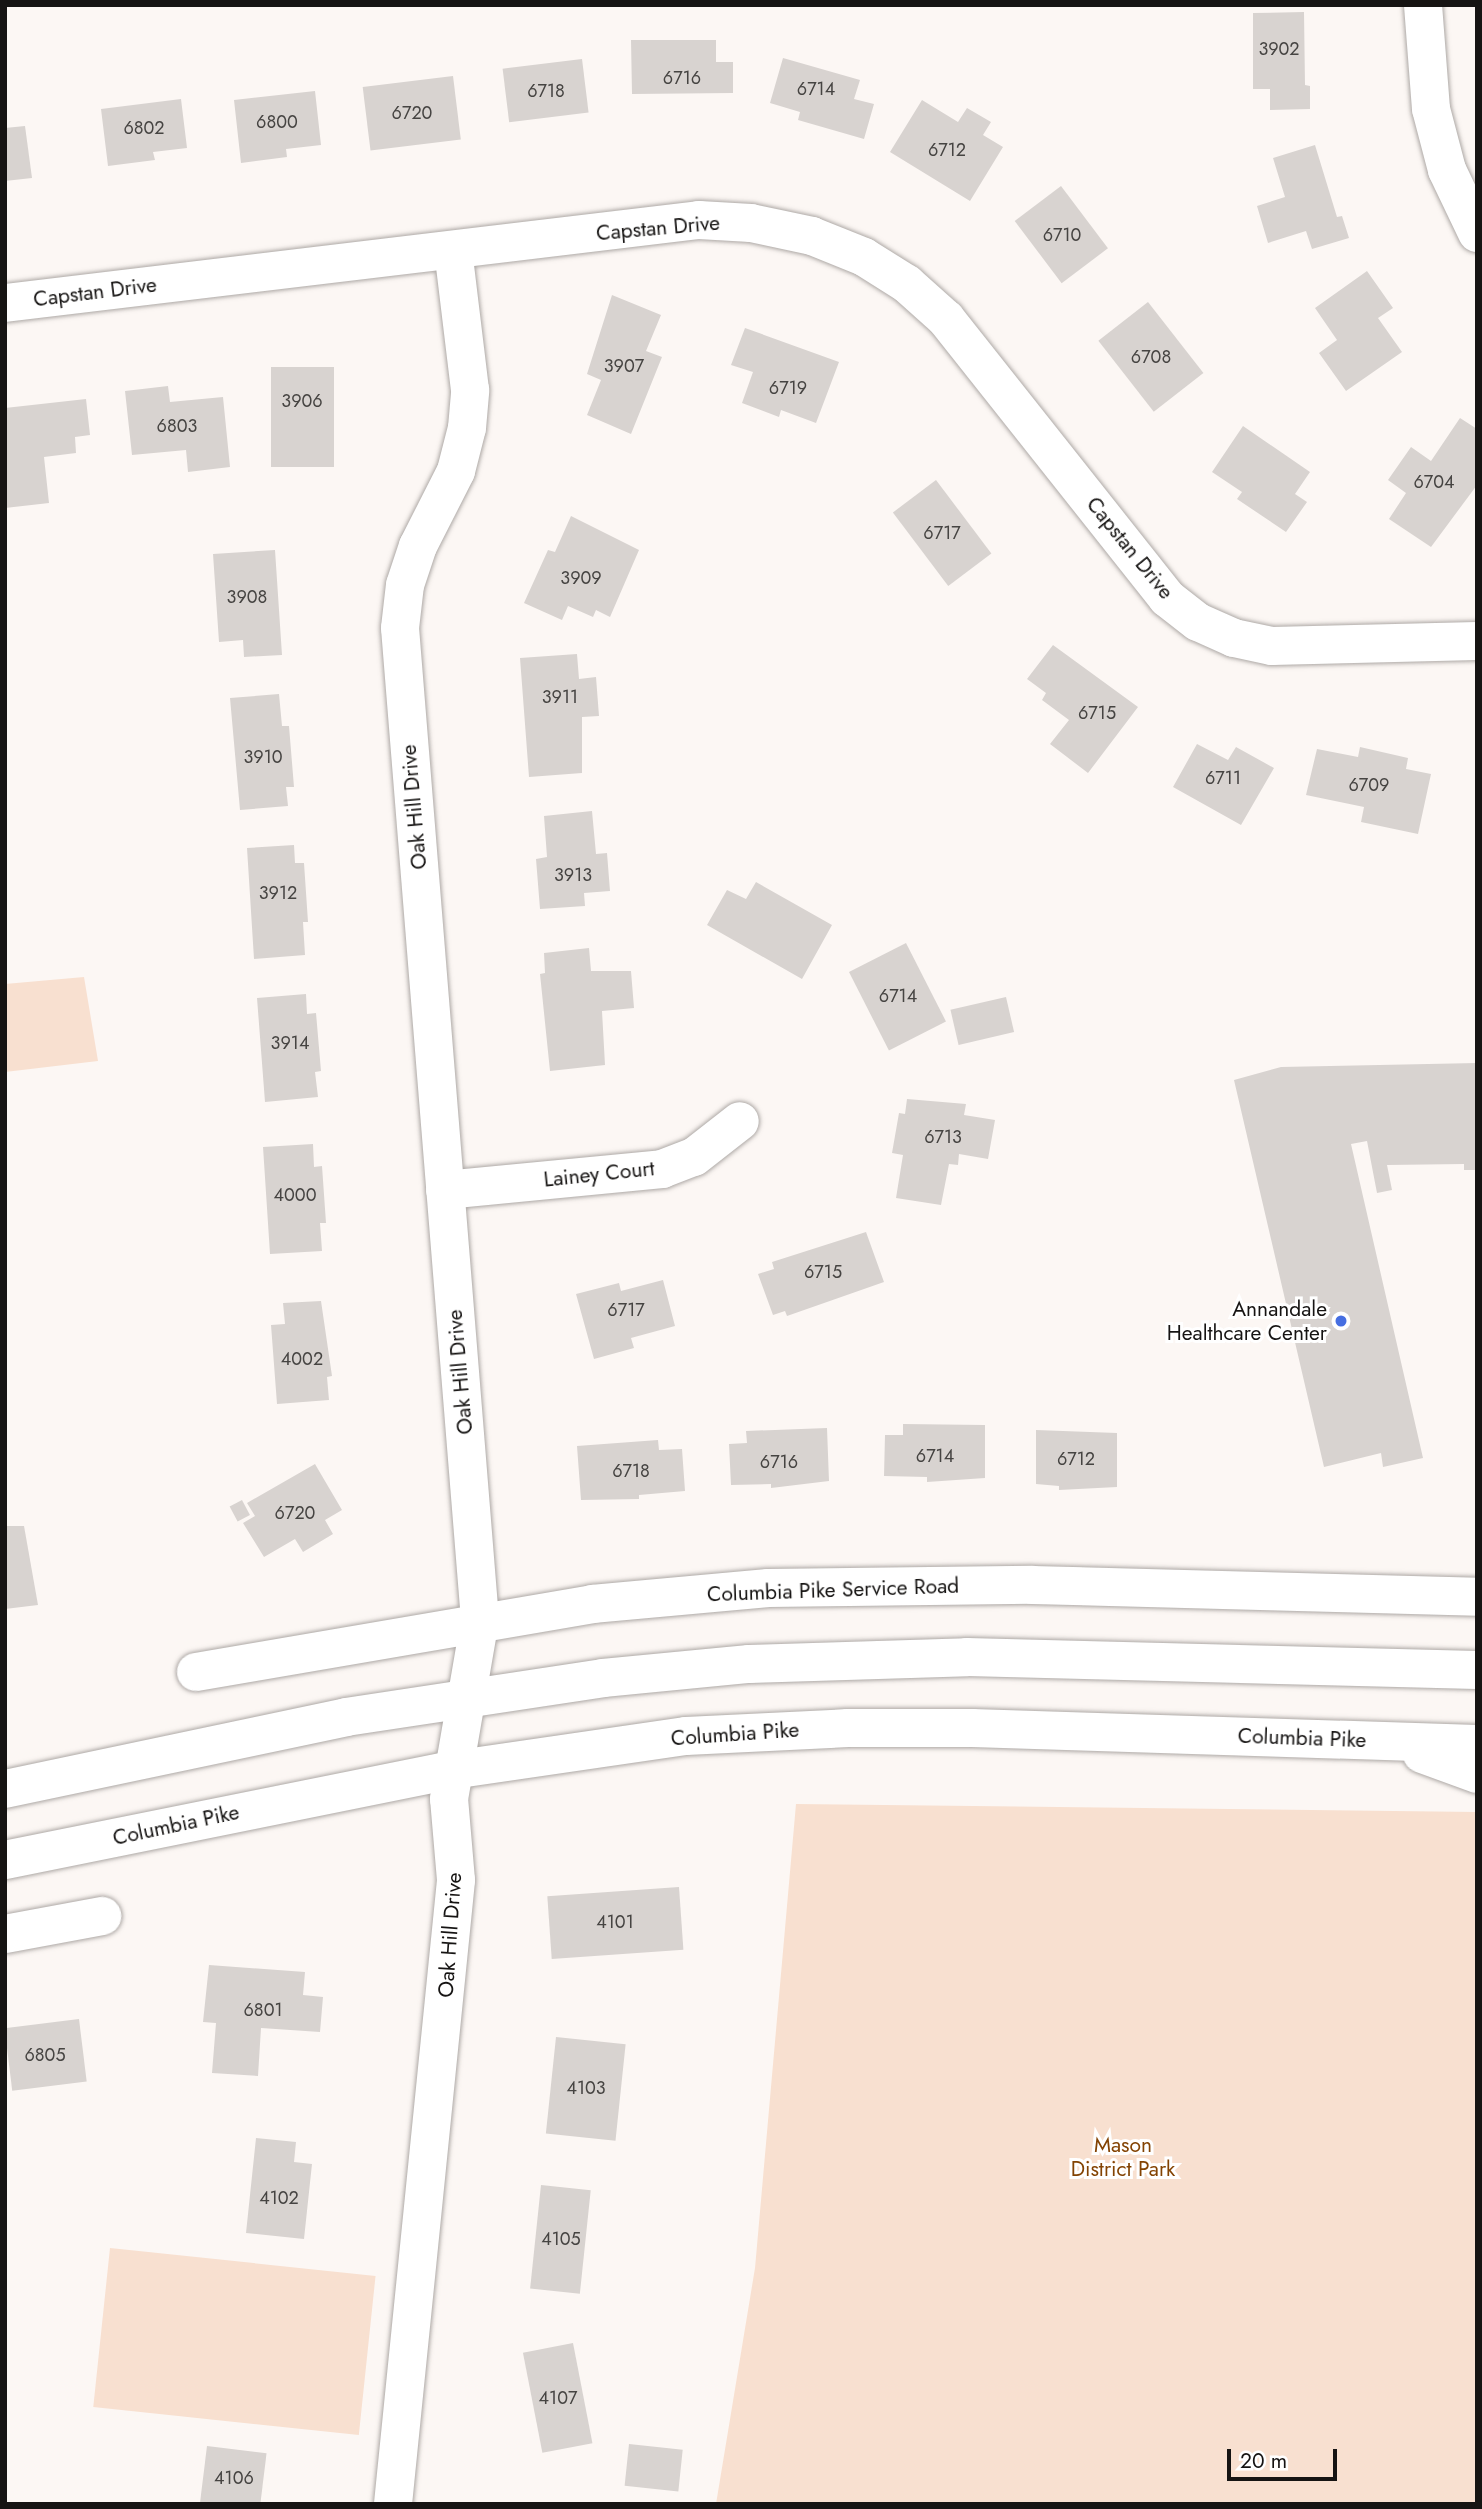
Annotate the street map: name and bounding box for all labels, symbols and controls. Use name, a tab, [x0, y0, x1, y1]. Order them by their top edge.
house number: 3902	[1258, 38, 1300, 60]
house number: 6716	[663, 67, 701, 89]
house number: 6714	[797, 78, 835, 100]
house number: 6718	[527, 80, 565, 102]
house number: 6720	[392, 102, 432, 124]
house number: 6800	[256, 111, 298, 133]
house number: 6802	[123, 117, 165, 139]
house number: 6712	[928, 139, 966, 161]
street label: Capstan Drive	[595, 210, 721, 246]
house number: 6710	[1043, 224, 1081, 246]
street label: Capstan Drive	[32, 272, 158, 312]
house number: 6708	[1131, 346, 1171, 368]
house number: 3907	[604, 355, 644, 377]
house number: 6719	[769, 377, 807, 399]
house number: 3906	[281, 390, 323, 412]
house number: 6803	[157, 415, 197, 437]
house number: 6704	[1413, 471, 1455, 493]
street label: Capstan Drive	[1081, 492, 1179, 604]
house number: 6717	[923, 522, 961, 544]
house number: 3909	[560, 567, 602, 589]
house number: 3908	[227, 586, 267, 608]
house number: 3911	[542, 686, 578, 708]
house number: 6715	[1078, 702, 1116, 724]
street label: Oak Hill Drive	[396, 743, 432, 871]
house number: 3910	[243, 746, 283, 768]
house number: 6711	[1205, 767, 1241, 789]
house number: 6709	[1349, 774, 1389, 796]
house number: 3913	[554, 864, 592, 886]
house number: 3912	[259, 882, 297, 904]
house number: 6714	[879, 985, 917, 1007]
house number: 3914	[271, 1032, 309, 1054]
house number: 6713	[924, 1126, 962, 1148]
street label: Lainey Court	[542, 1156, 656, 1192]
house number: 4000	[274, 1184, 316, 1206]
house number: 6715	[804, 1261, 842, 1283]
place label: Annandale Healthcare Center	[1167, 1296, 1327, 1346]
house number: 6717	[607, 1299, 645, 1321]
street label: Oak Hill Drive	[442, 1308, 478, 1436]
marker: Annandale Healthcare Center	[1333, 1313, 1349, 1329]
house number: 4002	[281, 1348, 323, 1370]
house number: 6714	[916, 1445, 954, 1467]
house number: 6712	[1057, 1448, 1095, 1470]
house number: 6716	[760, 1451, 798, 1473]
house number: 6718	[612, 1460, 650, 1482]
house number: 6720	[275, 1502, 315, 1524]
street label: Columbia Pike Service Road	[707, 1573, 959, 1607]
street label: Columbia Pike	[670, 1717, 800, 1751]
street label: Columbia Pike	[1237, 1723, 1367, 1753]
street label: Columbia Pike	[110, 1799, 242, 1851]
street label: Oak Hill Drive	[433, 1872, 467, 1998]
house number: 4101	[596, 1911, 634, 1933]
house number: 6801	[243, 1999, 283, 2021]
house number: 6805	[24, 2044, 66, 2066]
house number: 4103	[566, 2077, 606, 2099]
park label: Mason District Park	[1071, 2132, 1175, 2182]
house number: 4102	[259, 2187, 299, 2209]
house number: 4105	[541, 2228, 581, 2250]
house number: 4107	[539, 2387, 577, 2409]
scale bar	[1230, 2436, 1340, 2480]
text: 20 m	[1240, 2446, 1287, 2476]
house number: 4106	[214, 2467, 254, 2489]

